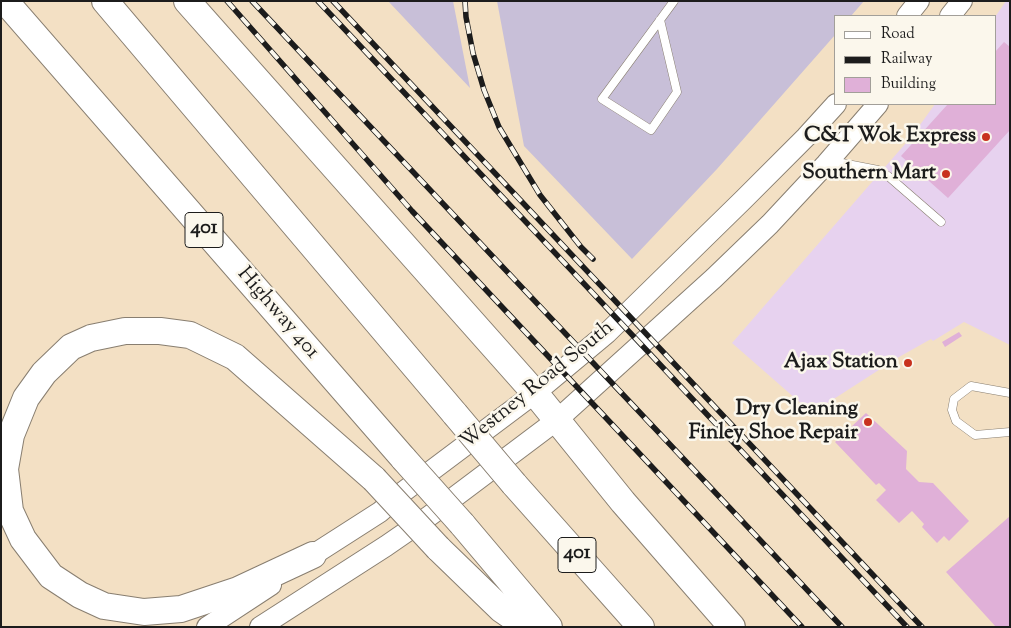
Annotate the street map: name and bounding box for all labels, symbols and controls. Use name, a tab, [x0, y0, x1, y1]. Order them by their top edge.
legend	[834, 15, 996, 105]
text: Road	[881, 24, 915, 45]
text: Railway	[881, 49, 932, 70]
text: Building	[881, 74, 936, 95]
place label: C&T Wok Express	[804, 124, 976, 150]
marker: C&T Wok Express	[980, 131, 992, 143]
place label: Southern Mart	[802, 161, 936, 187]
marker: Southern Mart	[940, 168, 952, 180]
road number: 401	[185, 212, 223, 248]
street label: Highway 401	[230, 263, 324, 365]
street label: Westney Road South	[456, 316, 620, 456]
place label: Ajax Station	[784, 350, 898, 376]
marker: Ajax Station	[902, 357, 914, 369]
place label: Dry Cleaning Finley Shoe Repair	[689, 397, 858, 447]
marker: Dry Cleaning Finley Shoe Repair	[862, 416, 874, 428]
road number: 401	[558, 538, 596, 572]

